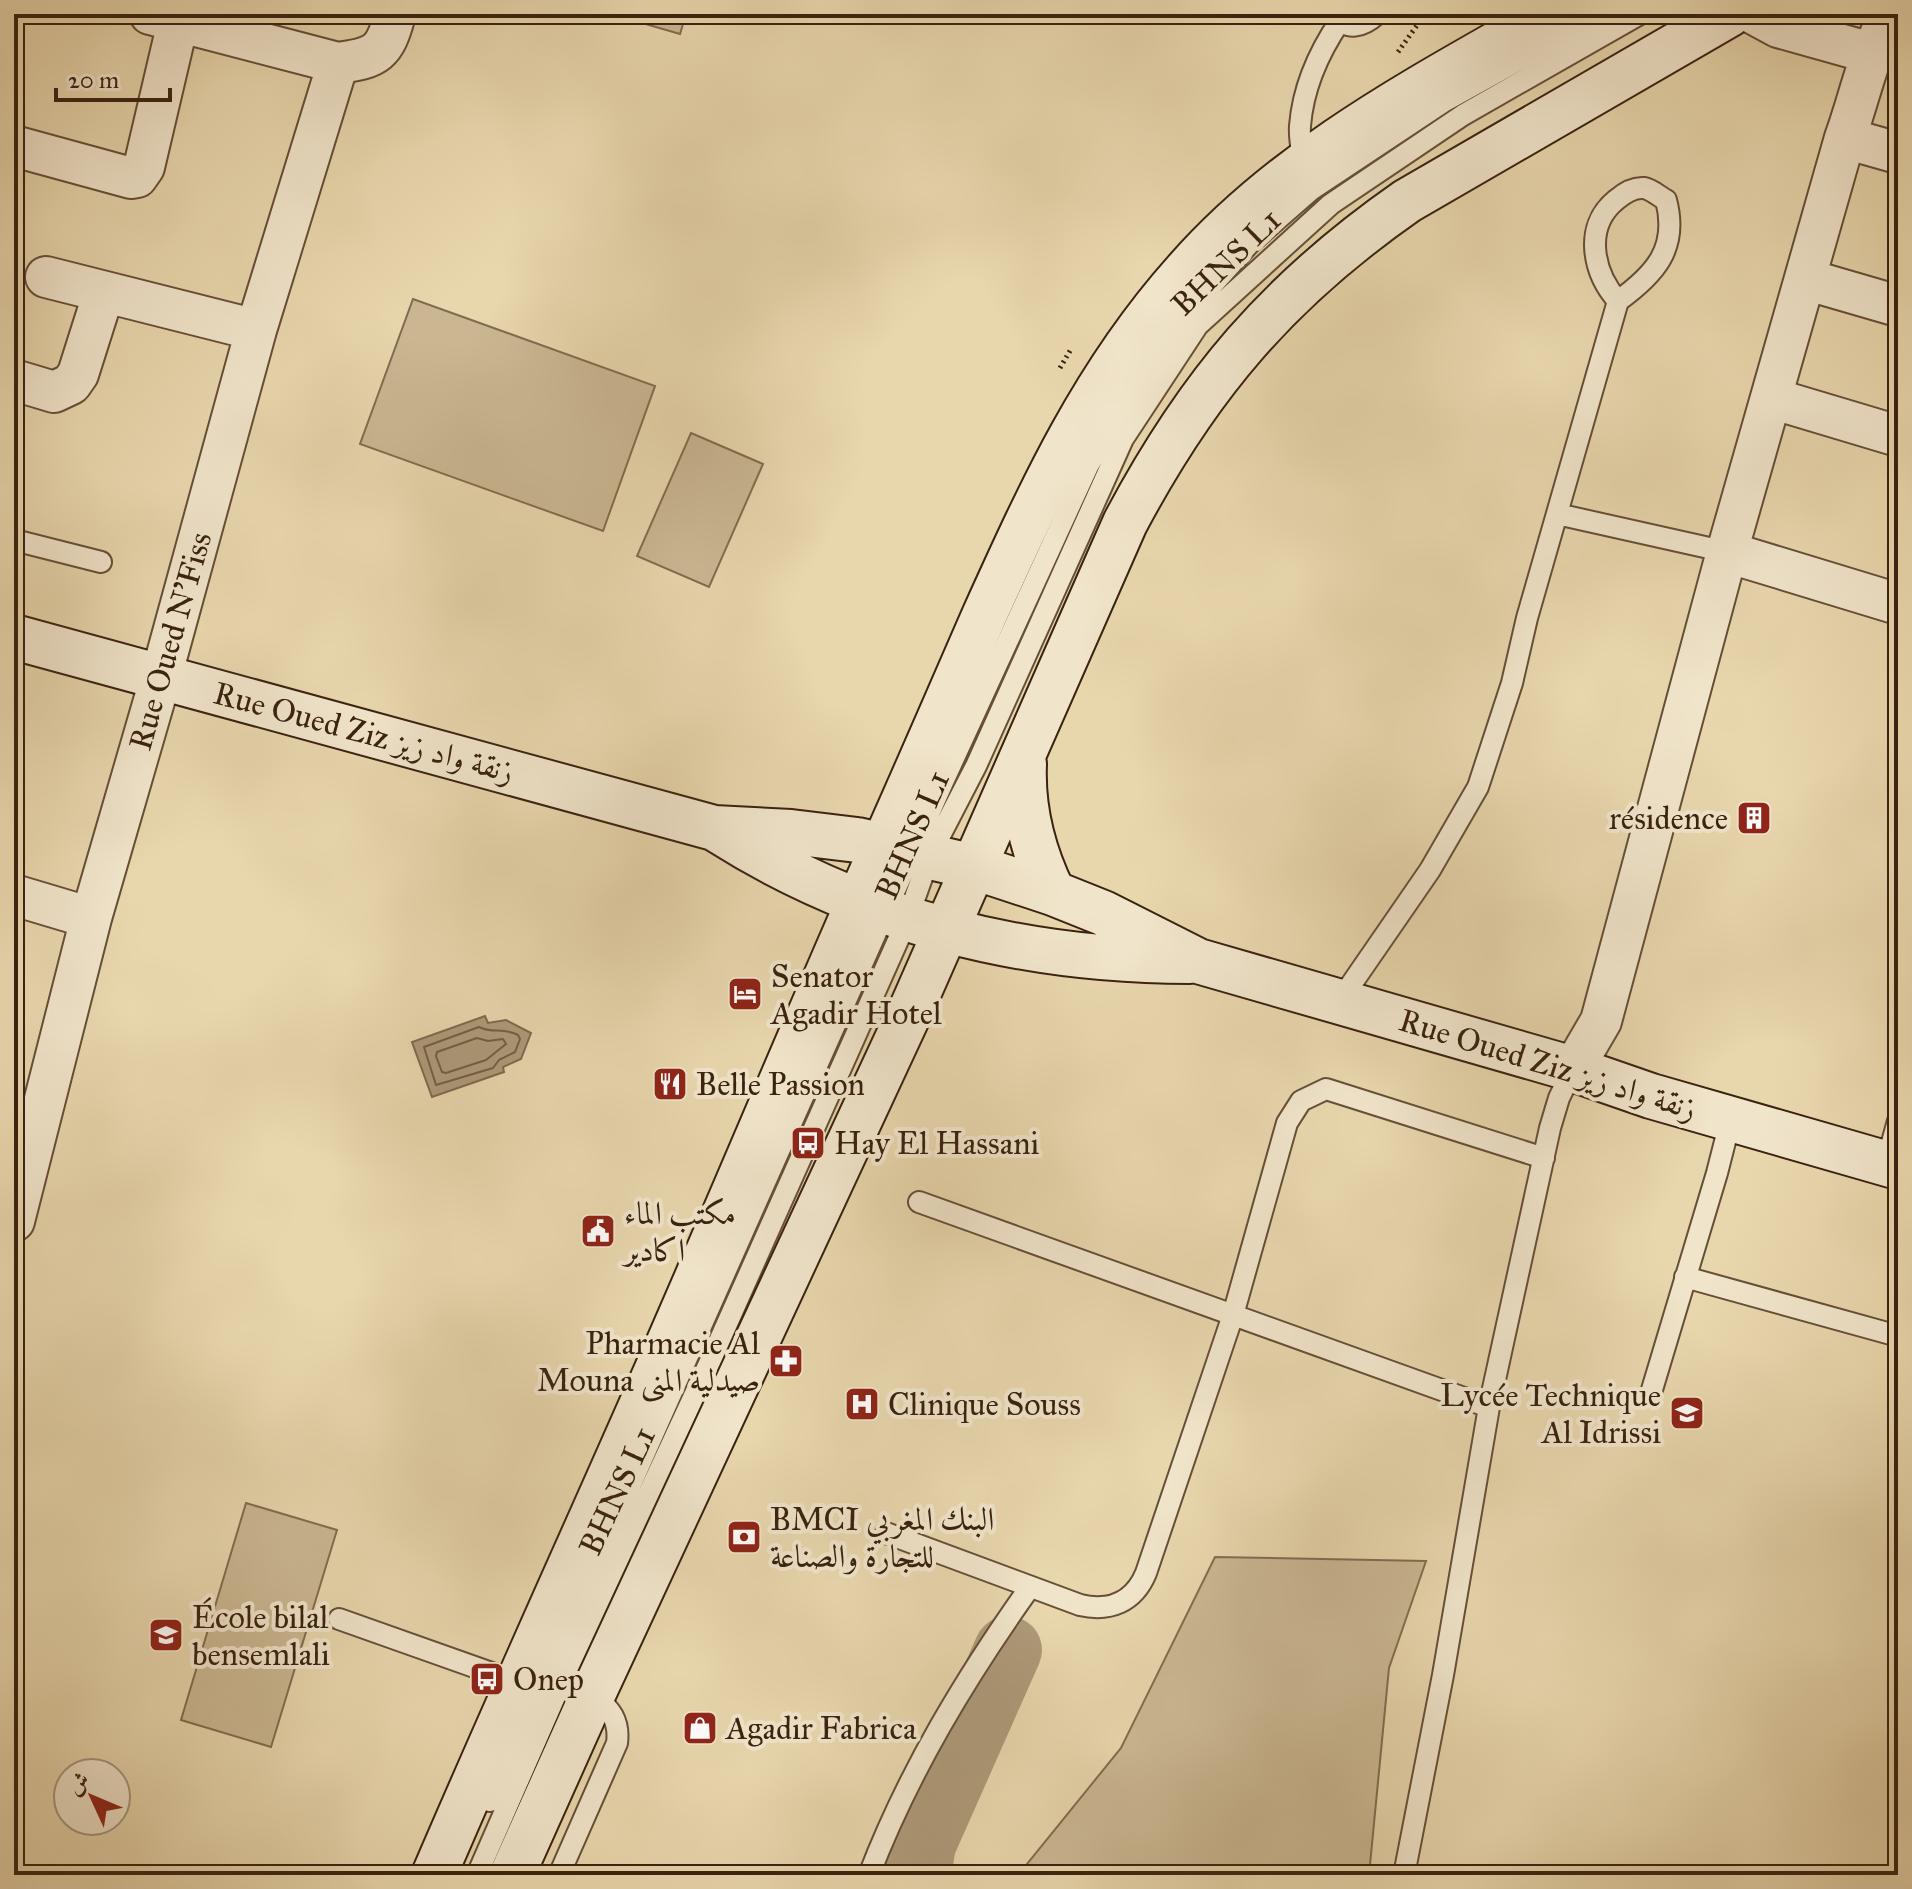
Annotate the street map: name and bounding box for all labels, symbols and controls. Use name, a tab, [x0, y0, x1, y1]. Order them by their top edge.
scale bar	[56, 52, 170, 102]
text: 20 m	[68, 65, 119, 95]
street label: BHNS L1	[1164, 201, 1289, 324]
street label: Rue Oued N'Fiss	[121, 527, 220, 755]
street label: Rue Oued Ziz زنقة واد زيز	[209, 674, 518, 791]
street label: BHNS L1	[867, 765, 958, 906]
place label: résidence	[1609, 799, 1728, 838]
building icon: résidence	[1735, 799, 1773, 837]
place label: Senator Agadir Hotel	[769, 957, 942, 1033]
hotel icon: Senator Agadir Hotel	[726, 975, 764, 1013]
street label: Rue Oued Ziz زنقة واد زيز	[1394, 1001, 1701, 1128]
restaurant icon: Belle Passion	[651, 1065, 689, 1103]
place label: Belle Passion	[696, 1065, 865, 1104]
bus stop icon: Hay El Hassani	[789, 1124, 827, 1162]
place label: Hay El Hassani	[834, 1124, 1040, 1163]
place label: مكتب الماء اكادير	[621, 1194, 736, 1270]
public building icon: مكتب الماء اكادير	[579, 1212, 617, 1250]
place label: Pharmacie Al Mouna صيدلية المنى	[537, 1324, 760, 1403]
pharmacy icon: Pharmacie Al Mouna صيدلية المنى	[767, 1342, 805, 1380]
place label: Lycée Technique Al Idrissi	[1440, 1376, 1661, 1452]
hospital icon: Clinique Souss	[843, 1385, 881, 1423]
place label: Clinique Souss	[888, 1385, 1081, 1424]
school or university icon: Lycée Technique Al Idrissi	[1668, 1394, 1706, 1432]
street label: BHNS L1	[571, 1421, 664, 1562]
place label: BMCI البنك المغربي للتجارة والصناعة	[770, 1500, 994, 1576]
bank icon: BMCI البنك المغربي للتجارة والصناعة	[725, 1518, 763, 1556]
place label: École bilal bensemlali	[192, 1597, 330, 1674]
school or university icon: École bilal bensemlali	[147, 1616, 185, 1654]
bus stop icon: Onep	[468, 1660, 506, 1698]
place label: Onep	[513, 1660, 584, 1699]
shop icon: Agadir Fabrica	[681, 1709, 719, 1747]
place label: Agadir Fabrica	[724, 1709, 917, 1748]
north arrow	[52, 1757, 132, 1837]
text: ش	[61, 1766, 95, 1801]

